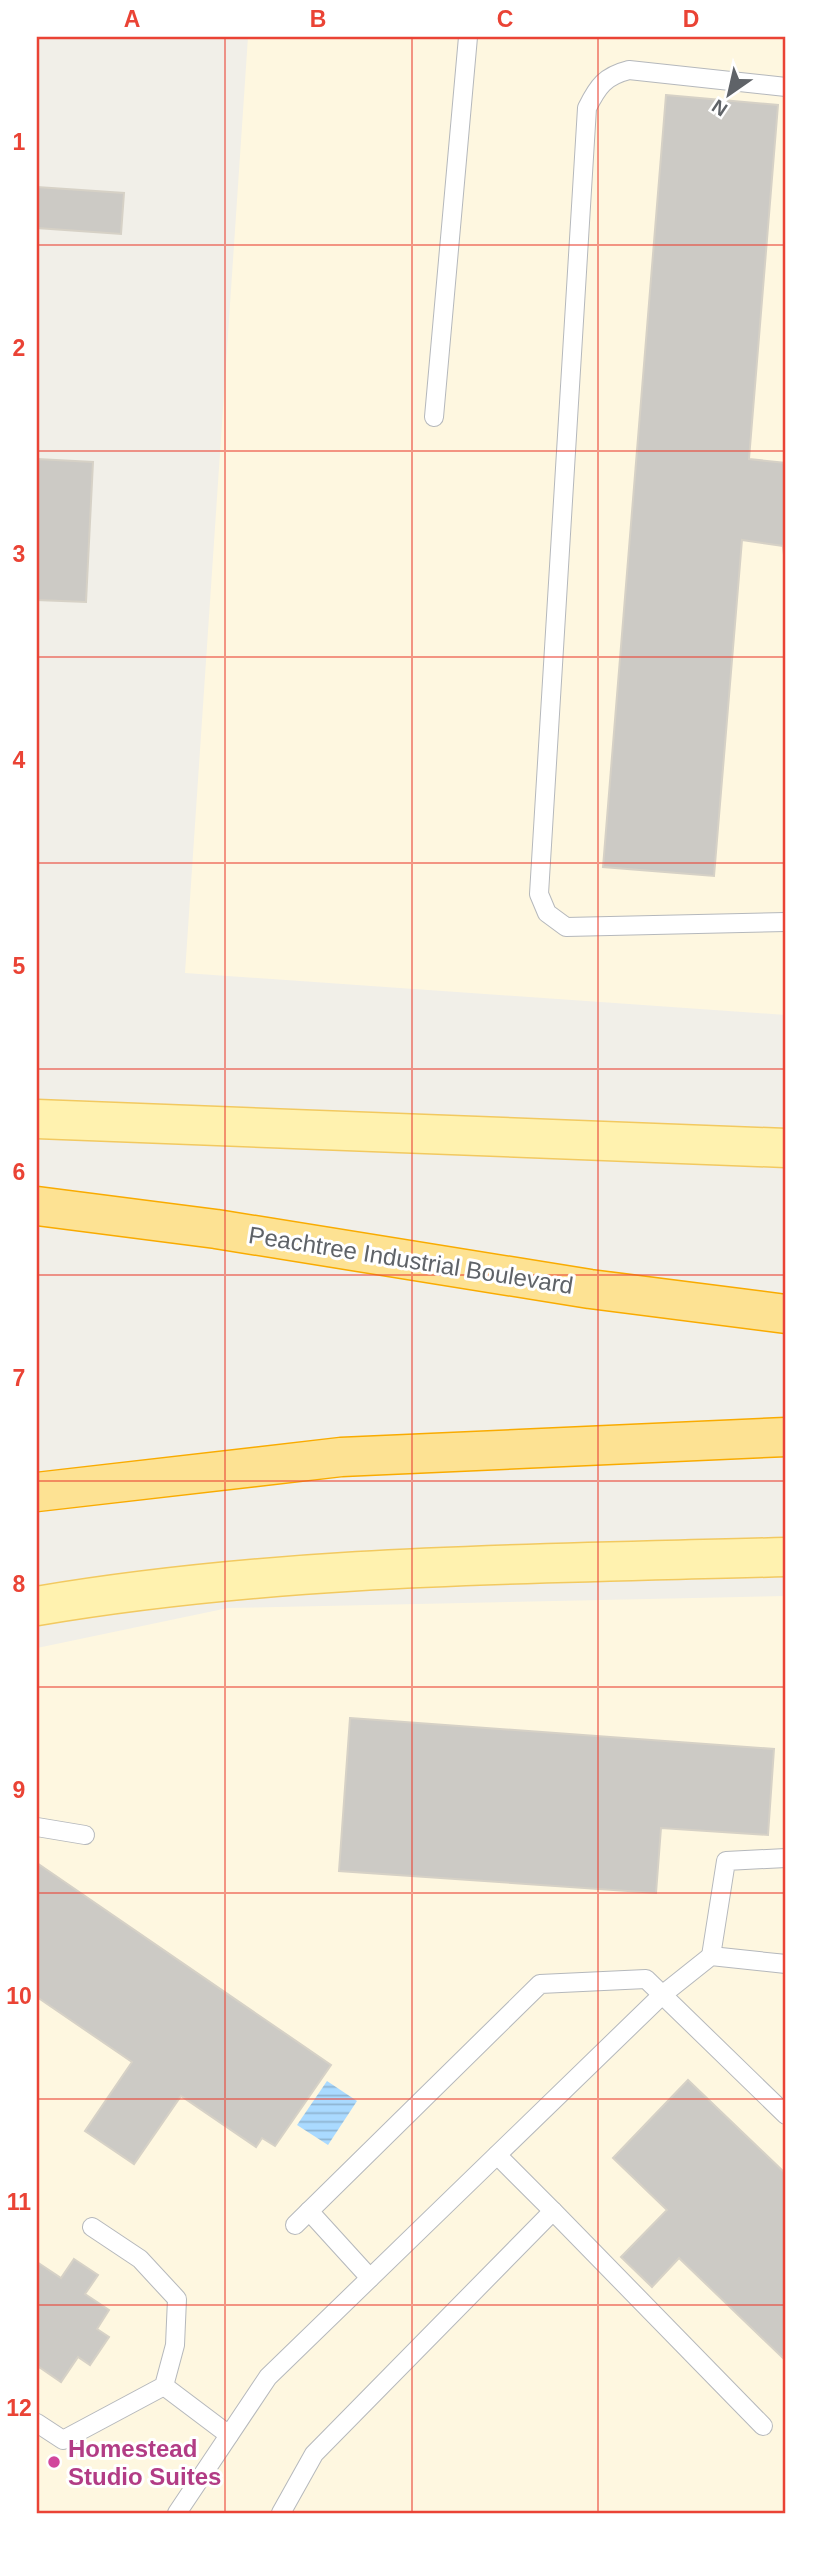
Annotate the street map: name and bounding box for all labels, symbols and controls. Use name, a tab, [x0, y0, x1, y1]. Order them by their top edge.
text: A	[124, 6, 140, 32]
text: B	[310, 6, 326, 32]
text: C	[497, 6, 513, 32]
text: D	[683, 6, 699, 32]
north arrow	[694, 60, 764, 130]
text: N	[708, 95, 731, 120]
text: 1	[13, 129, 26, 155]
text: 2	[13, 335, 25, 361]
text: 3	[13, 541, 25, 567]
text: 4	[13, 747, 26, 773]
text: 5	[13, 953, 26, 979]
text: 6	[13, 1159, 25, 1185]
street label: Peachtree Industrial Boulevard	[247, 1221, 575, 1299]
text: 7	[13, 1365, 25, 1391]
text: 8	[13, 1571, 26, 1597]
text: 9	[13, 1777, 25, 1803]
text: 10	[6, 1983, 32, 2009]
text: 11	[7, 2189, 31, 2215]
text: 12	[6, 2395, 32, 2421]
place label: Homestead Studio Suites	[68, 2435, 221, 2490]
marker: Homestead Studio Suites	[46, 2454, 62, 2470]

